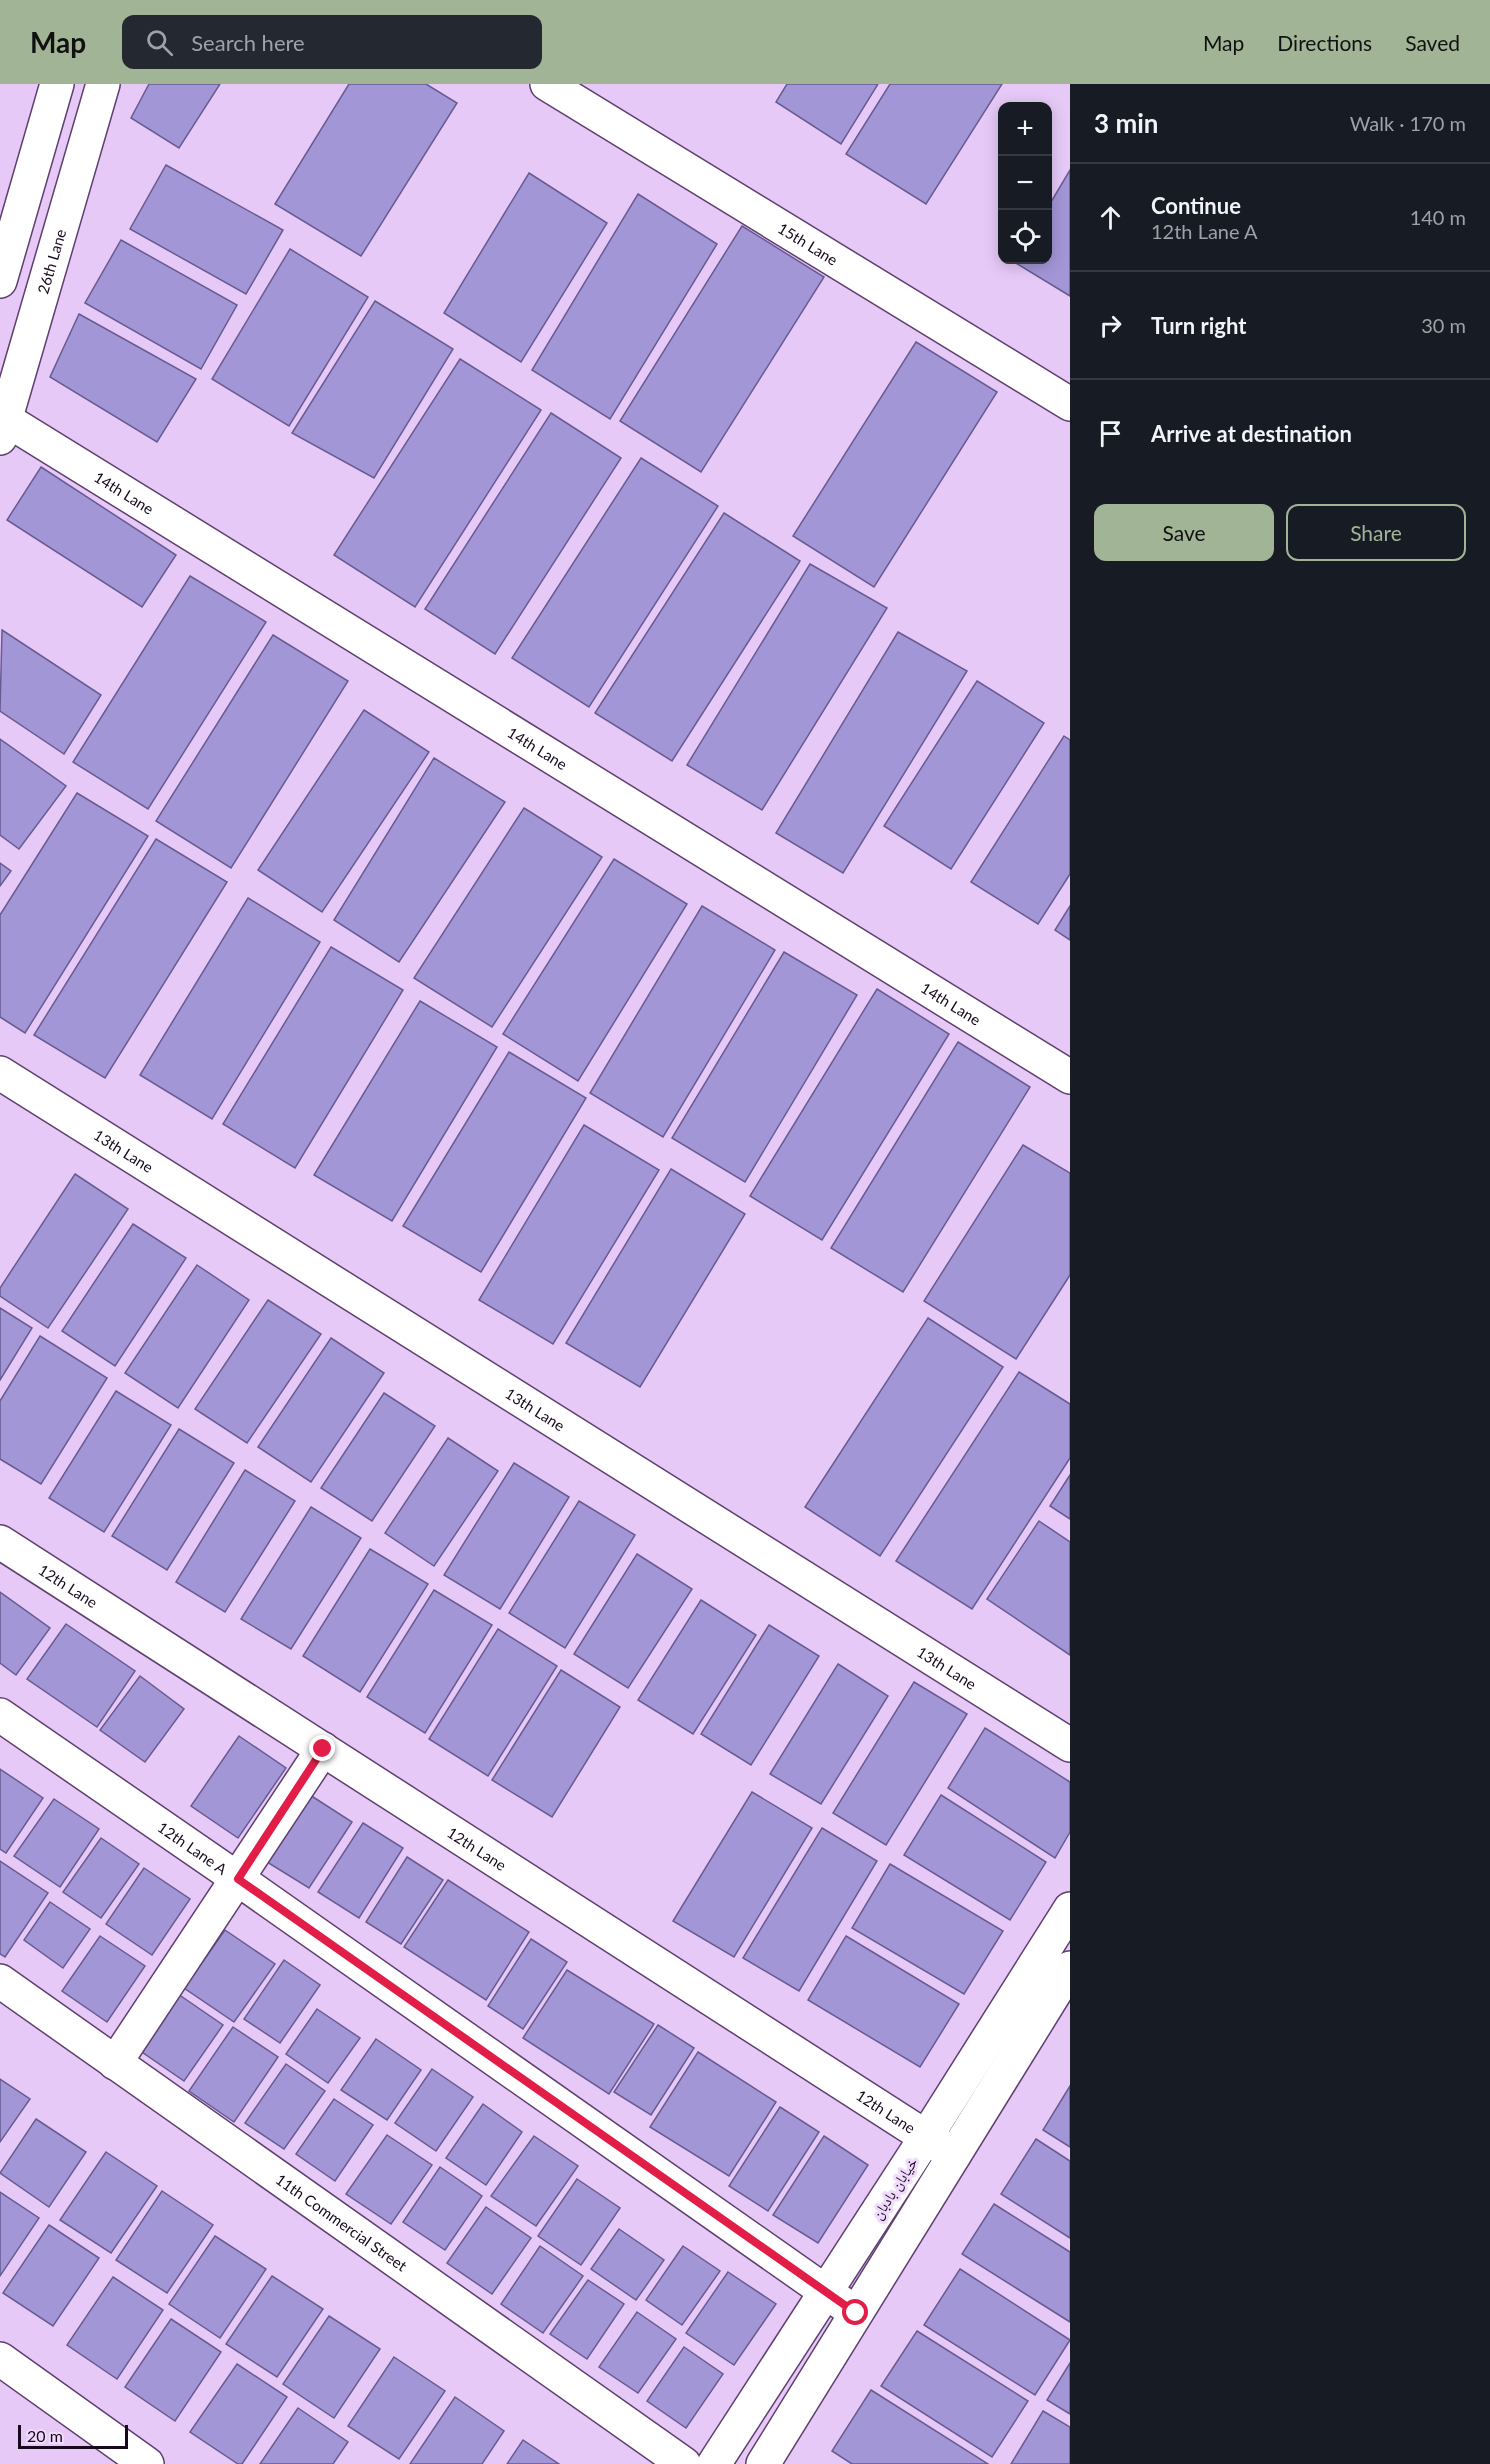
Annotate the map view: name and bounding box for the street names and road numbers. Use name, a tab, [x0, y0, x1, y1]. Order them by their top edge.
street label: 15th Lane	[775, 219, 841, 269]
street label: 26th Lane	[33, 227, 69, 296]
street label: 14th Lane	[91, 467, 157, 518]
street label: 14th Lane	[505, 723, 571, 773]
street label: 14th Lane	[918, 978, 984, 1029]
street label: 13th Lane	[91, 1125, 157, 1176]
street label: 13th Lane	[502, 1384, 568, 1434]
street label: 12th Lane	[35, 1560, 101, 1611]
street label: 13th Lane	[914, 1642, 980, 1693]
street label: 12th Lane A	[155, 1818, 231, 1878]
street label: 12th Lane	[444, 1823, 510, 1874]
street label: 12th Lane	[853, 2086, 919, 2137]
street label: خیابان بادبان	[867, 2153, 923, 2223]
street label: 11th Commercial Street	[272, 2170, 411, 2275]

